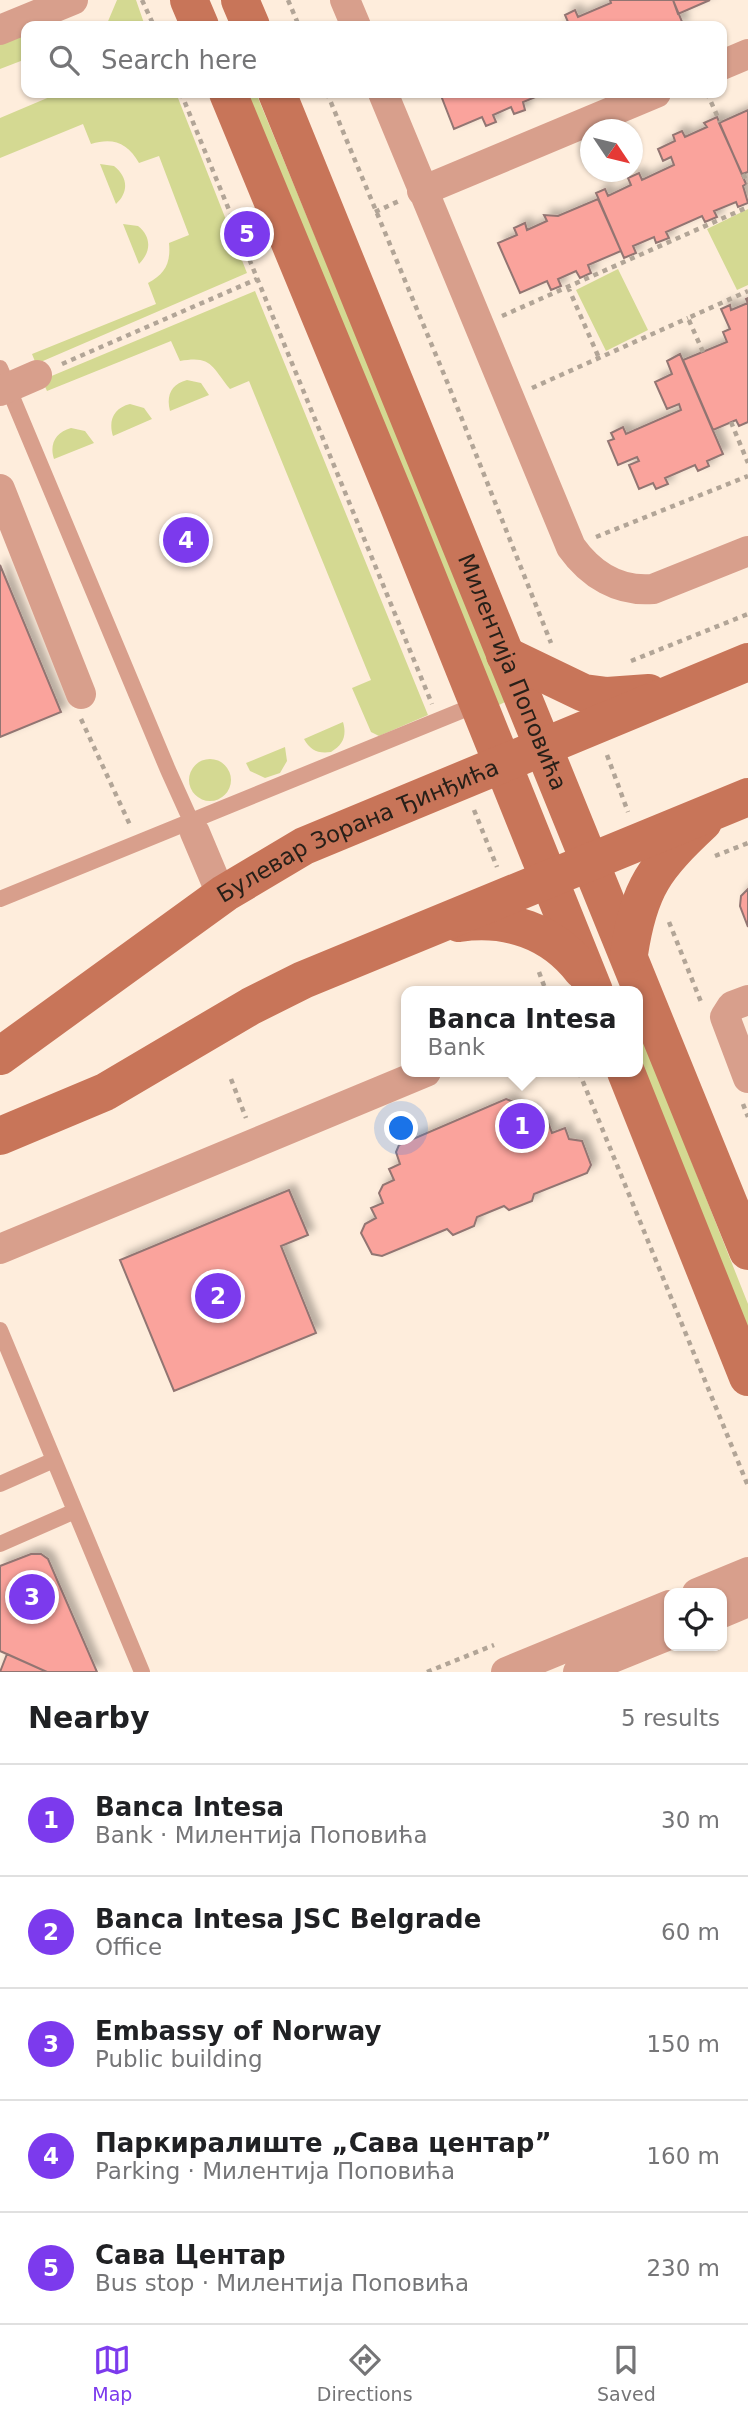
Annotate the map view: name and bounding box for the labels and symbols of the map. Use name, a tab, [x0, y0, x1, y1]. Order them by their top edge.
north arrow	[580, 119, 643, 182]
pin: 5	[224, 208, 270, 260]
pin: 4	[163, 514, 209, 566]
street label: Милентија Поповића	[453, 550, 572, 794]
street label: Булевар Зорана Ђинђића	[212, 754, 502, 908]
pin: 1	[499, 1100, 545, 1152]
your location	[384, 1111, 418, 1145]
pin: 2	[195, 1270, 241, 1322]
pin: 3	[9, 1571, 55, 1623]

